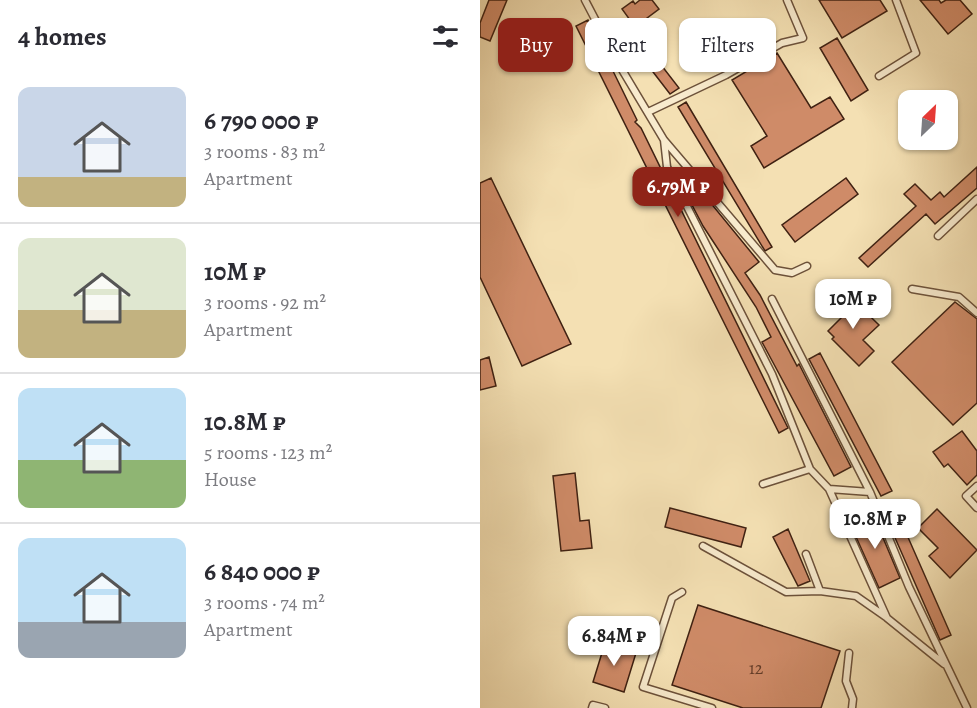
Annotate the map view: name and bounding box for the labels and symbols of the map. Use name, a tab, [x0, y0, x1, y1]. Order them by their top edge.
north arrow	[898, 90, 958, 150]
pin: 6.79M ₽	[623, 167, 733, 218]
pin: 10M ₽	[811, 279, 895, 330]
pin: 10.8M ₽	[820, 499, 930, 550]
pin: 6.84M ₽	[559, 616, 669, 667]
house number: 12	[749, 656, 764, 680]

